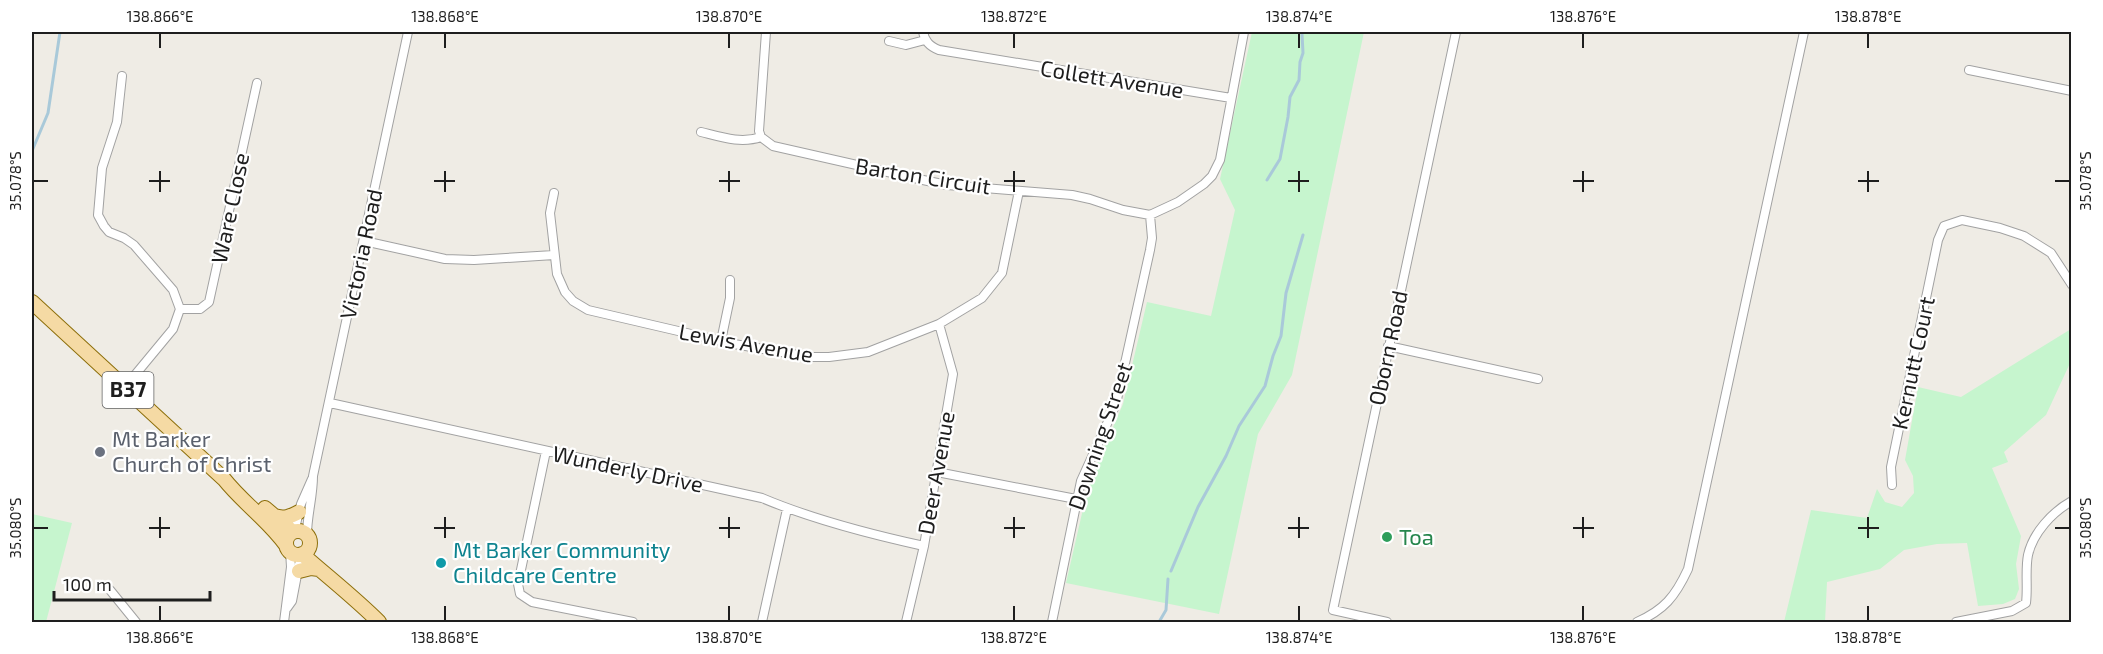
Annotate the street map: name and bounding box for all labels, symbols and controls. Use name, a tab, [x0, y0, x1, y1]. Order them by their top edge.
text: 138.866°E	[127, 7, 193, 25]
text: 138.868°E	[411, 7, 479, 25]
text: 138.870°E	[696, 7, 762, 25]
text: 138.872°E	[981, 7, 1047, 25]
text: 138.874°E	[1266, 7, 1332, 25]
text: 138.876°E	[1550, 7, 1616, 25]
text: 138.878°E	[1835, 7, 1901, 25]
street label: Collett Avenue	[1039, 54, 1186, 102]
street label: Ware Close	[205, 150, 253, 266]
text: 35.078°S	[6, 151, 24, 211]
street label: Barton Circuit	[854, 151, 993, 199]
text: 35.078°S	[2076, 151, 2094, 211]
street label: Victoria Road	[334, 186, 387, 321]
street label: Oborn Road	[1362, 288, 1412, 408]
street label: Kernutt Court	[1885, 294, 1939, 432]
street label: Lewis Avenue	[677, 317, 815, 367]
street label: Downing Street	[1062, 358, 1136, 513]
road number: B37	[102, 372, 154, 408]
street label: Deer Avenue	[911, 409, 959, 536]
place label: Mt Barker Church of Christ	[112, 425, 271, 476]
street label: Wunderly Drive	[550, 439, 706, 497]
marker: Mt Barker Church of Christ	[93, 445, 107, 459]
text: 35.080°S	[6, 498, 24, 558]
text: 35.080°S	[2076, 498, 2094, 558]
place label: Toa	[1399, 523, 1434, 549]
marker: Toa	[1380, 530, 1394, 544]
place label: Mt Barker Community Childcare Centre	[453, 536, 671, 587]
marker: Mt Barker Community Childcare Centre	[434, 556, 448, 570]
scale bar	[54, 564, 210, 602]
text: 100 m	[63, 573, 112, 595]
text: 138.866°E	[127, 628, 193, 646]
text: 138.868°E	[411, 628, 479, 646]
text: 138.870°E	[696, 628, 762, 646]
text: 138.872°E	[981, 628, 1047, 646]
text: 138.874°E	[1266, 628, 1332, 646]
text: 138.876°E	[1550, 628, 1616, 646]
text: 138.878°E	[1835, 628, 1901, 646]

